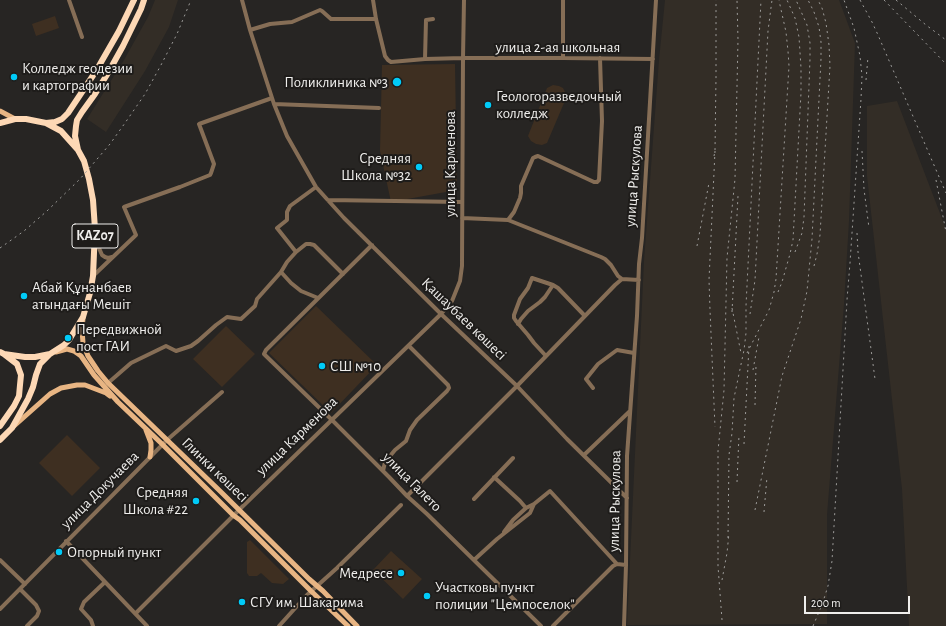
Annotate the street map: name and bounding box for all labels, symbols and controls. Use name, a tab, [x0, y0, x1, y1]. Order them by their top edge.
street label: улица 2-ая школьная	[496, 38, 620, 56]
place label: Колледж геодезии и картографии	[22, 59, 133, 94]
marker: Колледж геодезии и картографии	[9, 72, 19, 82]
place label: Поликлиника №3	[284, 73, 388, 91]
marker: Поликлиника №3	[391, 76, 403, 88]
place label: Геологоразведочный колледж	[496, 87, 622, 122]
marker: Геологоразведочный колледж	[483, 100, 493, 110]
street label: улица Карменова	[441, 111, 459, 217]
street label: улица Рыскулова	[621, 124, 647, 228]
place label: Средняя Школа №32	[341, 149, 411, 184]
marker: Средняя Школа №32	[414, 162, 424, 172]
road number: KAZ07	[72, 224, 118, 248]
street label: Қашаубаев көшесі	[418, 274, 510, 364]
place label: Абай Құнанбаев атындағы Мешіт	[32, 278, 132, 313]
marker: Абай Құнанбаев атындағы Мешіт	[19, 291, 29, 301]
place label: Передвижной пост ГАИ	[76, 320, 162, 355]
marker: Передвижной пост ГАИ	[63, 333, 73, 343]
place label: СШ №10	[330, 357, 381, 375]
marker: СШ №10	[317, 361, 327, 371]
street label: улица Карменова	[253, 393, 341, 479]
street label: Глинки көшесі	[178, 434, 252, 506]
street label: улица Докучаева	[57, 447, 143, 533]
street label: улица Галето	[379, 449, 445, 515]
street label: улица Рыскулова	[605, 450, 625, 552]
place label: Средняя Школа #22	[123, 483, 188, 518]
marker: Средняя Школа #22	[191, 496, 201, 506]
place label: Опорный пункт	[67, 543, 161, 561]
marker: Опорный пункт	[54, 547, 64, 557]
place label: Медресе	[339, 564, 393, 582]
marker: Медресе	[396, 568, 406, 578]
place label: Участковы пункт полиции "Цемпоселок"	[435, 578, 575, 613]
scale bar	[806, 588, 912, 614]
marker: Участковы пункт полиции "Цемпоселок"	[422, 591, 432, 601]
place label: СГУ им. Шакарима	[250, 593, 364, 611]
marker: СГУ им. Шакарима	[237, 597, 247, 607]
text: 200 m	[811, 597, 841, 609]

